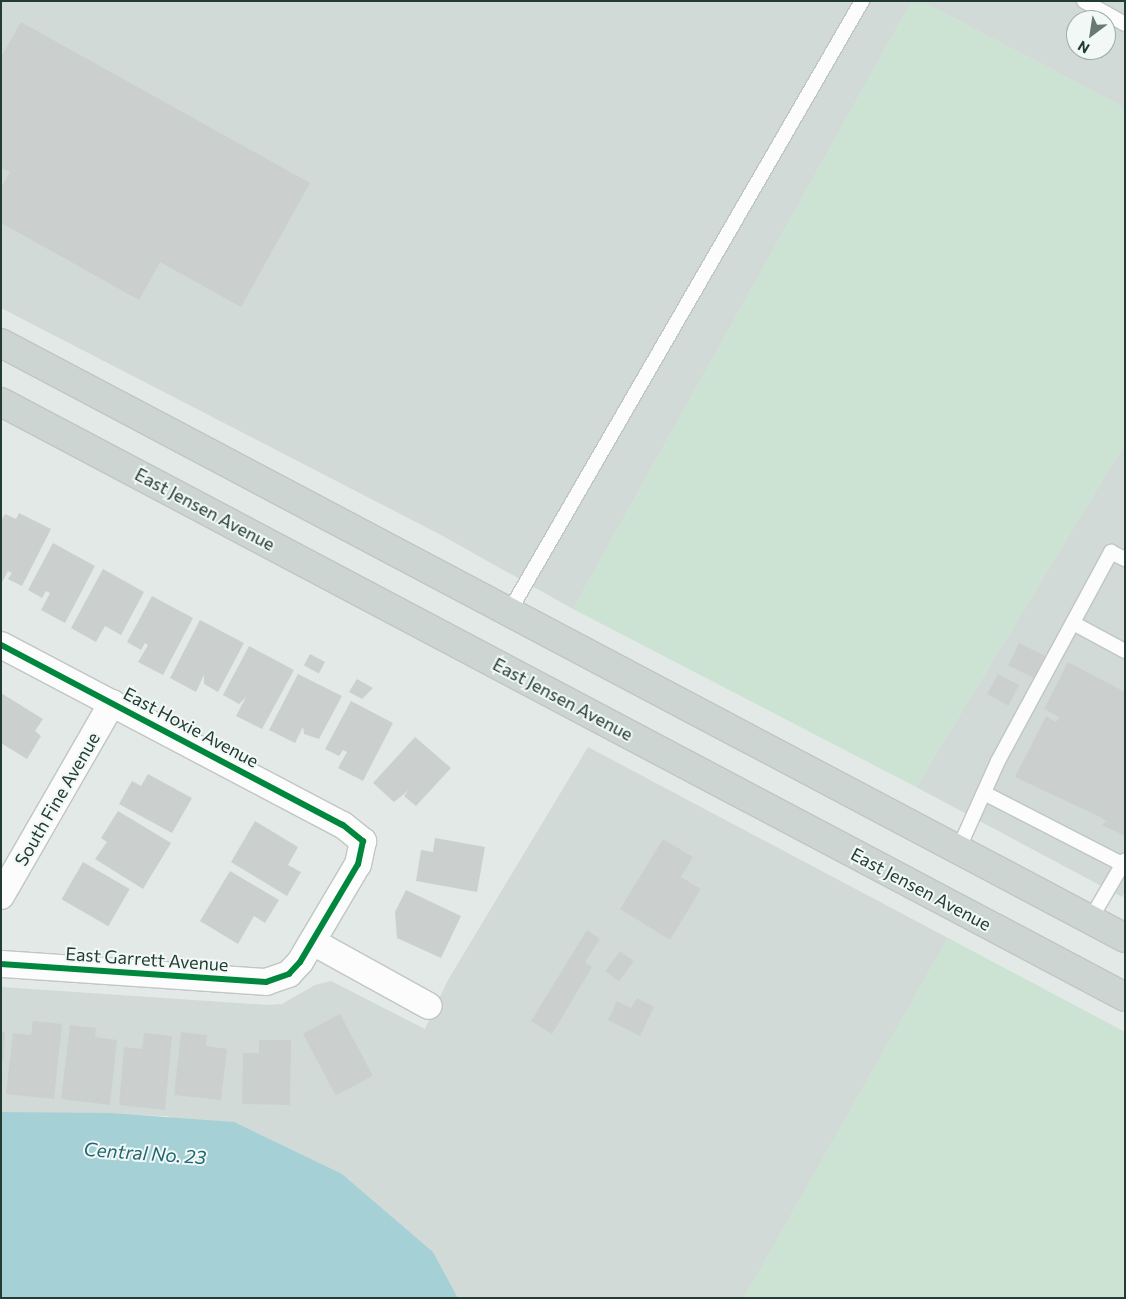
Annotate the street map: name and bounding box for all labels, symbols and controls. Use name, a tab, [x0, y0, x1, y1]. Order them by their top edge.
north arrow	[1066, 10, 1116, 60]
text: N	[1075, 37, 1092, 57]
street label: East Jensen Avenue	[131, 463, 279, 555]
street label: East Jensen Avenue	[489, 653, 637, 745]
street label: East Hoxie Avenue	[120, 682, 262, 772]
street label: South Fine Avenue	[10, 728, 104, 870]
street label: East Jensen Avenue	[847, 843, 995, 935]
street label: East Garrett Avenue	[65, 943, 229, 975]
water label: Central No. 23	[83, 1137, 207, 1169]

